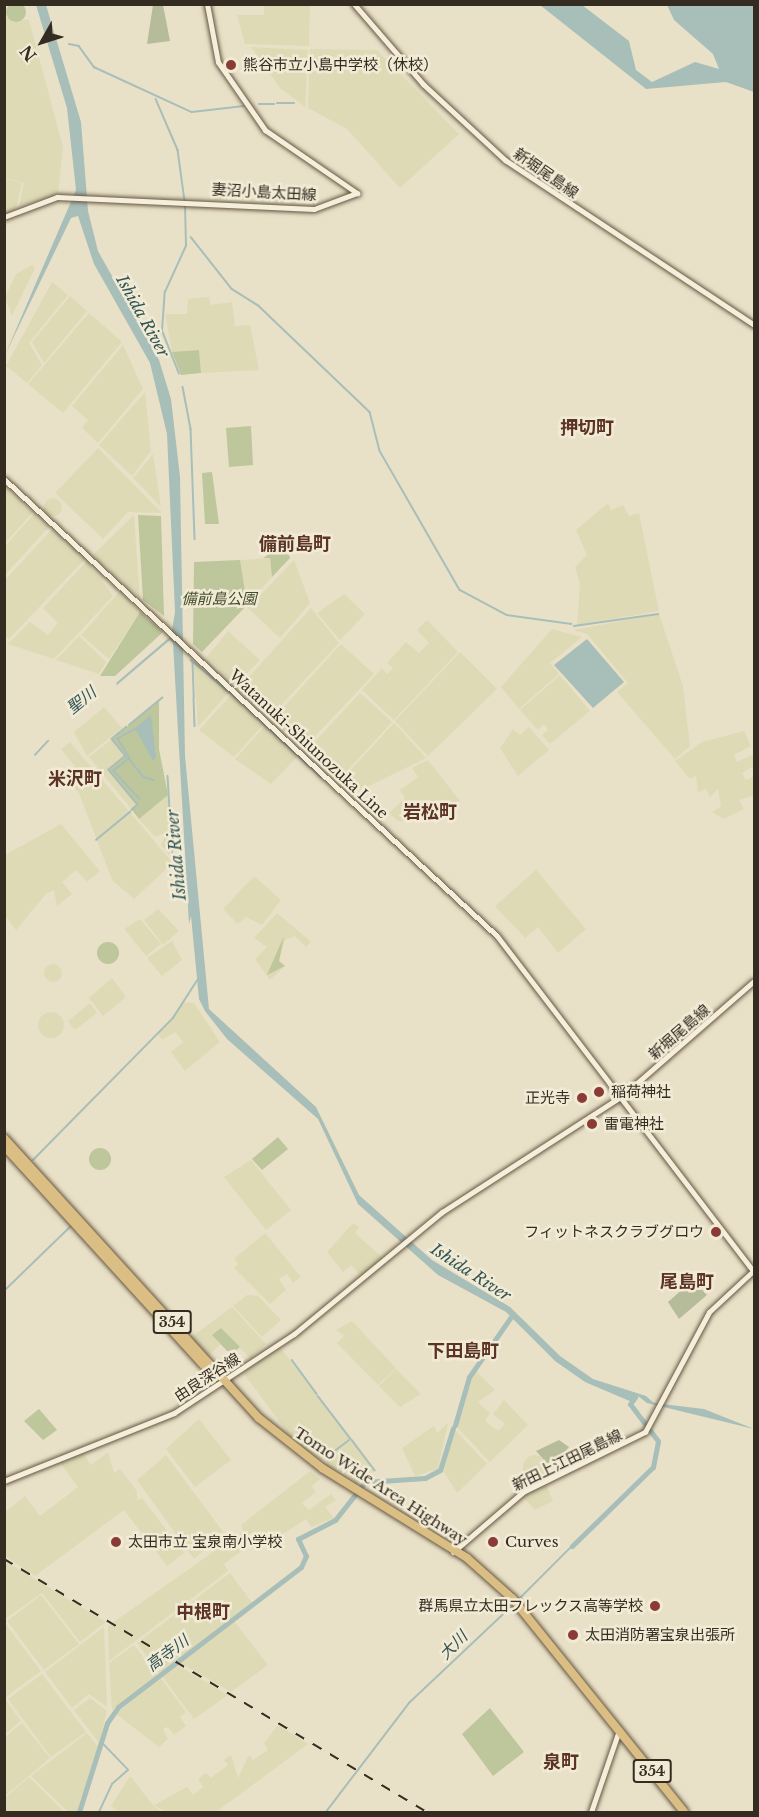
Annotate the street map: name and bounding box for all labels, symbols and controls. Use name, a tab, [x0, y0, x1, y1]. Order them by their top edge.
north arrow	[12, 12, 72, 72]
text: N	[16, 41, 41, 65]
place label: 熊谷市立小島中学校（休校）	[243, 56, 438, 74]
marker: 熊谷市立小島中学校（休校）	[224, 58, 238, 72]
street label: 新堀尾島線	[510, 144, 582, 202]
street label: 妻沼小島太田線	[211, 180, 317, 204]
water label: Ishida River	[112, 271, 174, 361]
district label: 押切町	[560, 417, 614, 439]
district label: 備前島町	[259, 533, 331, 555]
park label: 備前島公園	[182, 590, 256, 608]
street label: Watanuki-Shiunozuka Line	[226, 666, 392, 822]
water label: 聖川	[63, 682, 99, 718]
district label: 米沢町	[48, 768, 102, 790]
district label: 岩松町	[403, 801, 457, 823]
water label: Ishida River	[162, 808, 190, 902]
street label: 新堀尾島線	[645, 1001, 713, 1063]
place label: 稲荷神社	[611, 1083, 671, 1101]
marker: 稲荷神社	[592, 1085, 606, 1099]
place label: 正光寺	[525, 1089, 570, 1107]
marker: 正光寺	[575, 1091, 589, 1105]
place label: 雷電神社	[604, 1115, 664, 1133]
marker: 雷電神社	[585, 1117, 599, 1131]
place label: フィットネスクラブグロウ	[524, 1223, 704, 1241]
marker: フィットネスクラブグロウ	[709, 1225, 723, 1239]
water label: Ishida River	[427, 1239, 515, 1305]
district label: 尾島町	[660, 1271, 714, 1293]
road number: 354	[152, 1311, 192, 1333]
district label: 下田島町	[427, 1340, 499, 1362]
street label: 由良深谷線	[171, 1349, 243, 1405]
street label: Tomo Wide Area Highway	[291, 1423, 471, 1549]
street label: 新田上江田尾島線	[509, 1426, 625, 1494]
place label: 太田市立 宝泉南小学校	[128, 1533, 282, 1551]
place label: Curves	[505, 1533, 558, 1551]
marker: 太田市立 宝泉南小学校	[109, 1535, 123, 1549]
marker: Curves	[486, 1535, 500, 1549]
place label: 群馬県立太田フレックス高等学校	[418, 1597, 643, 1615]
marker: 群馬県立太田フレックス高等学校	[648, 1599, 662, 1613]
district label: 中根町	[176, 1601, 230, 1623]
place label: 太田消防署宝泉出張所	[585, 1626, 735, 1644]
water label: 大川	[435, 1627, 471, 1663]
marker: 太田消防署宝泉出張所	[566, 1628, 580, 1642]
water label: 高寺川	[142, 1631, 192, 1675]
district label: 泉町	[543, 1751, 579, 1773]
road number: 354	[632, 1760, 672, 1782]

